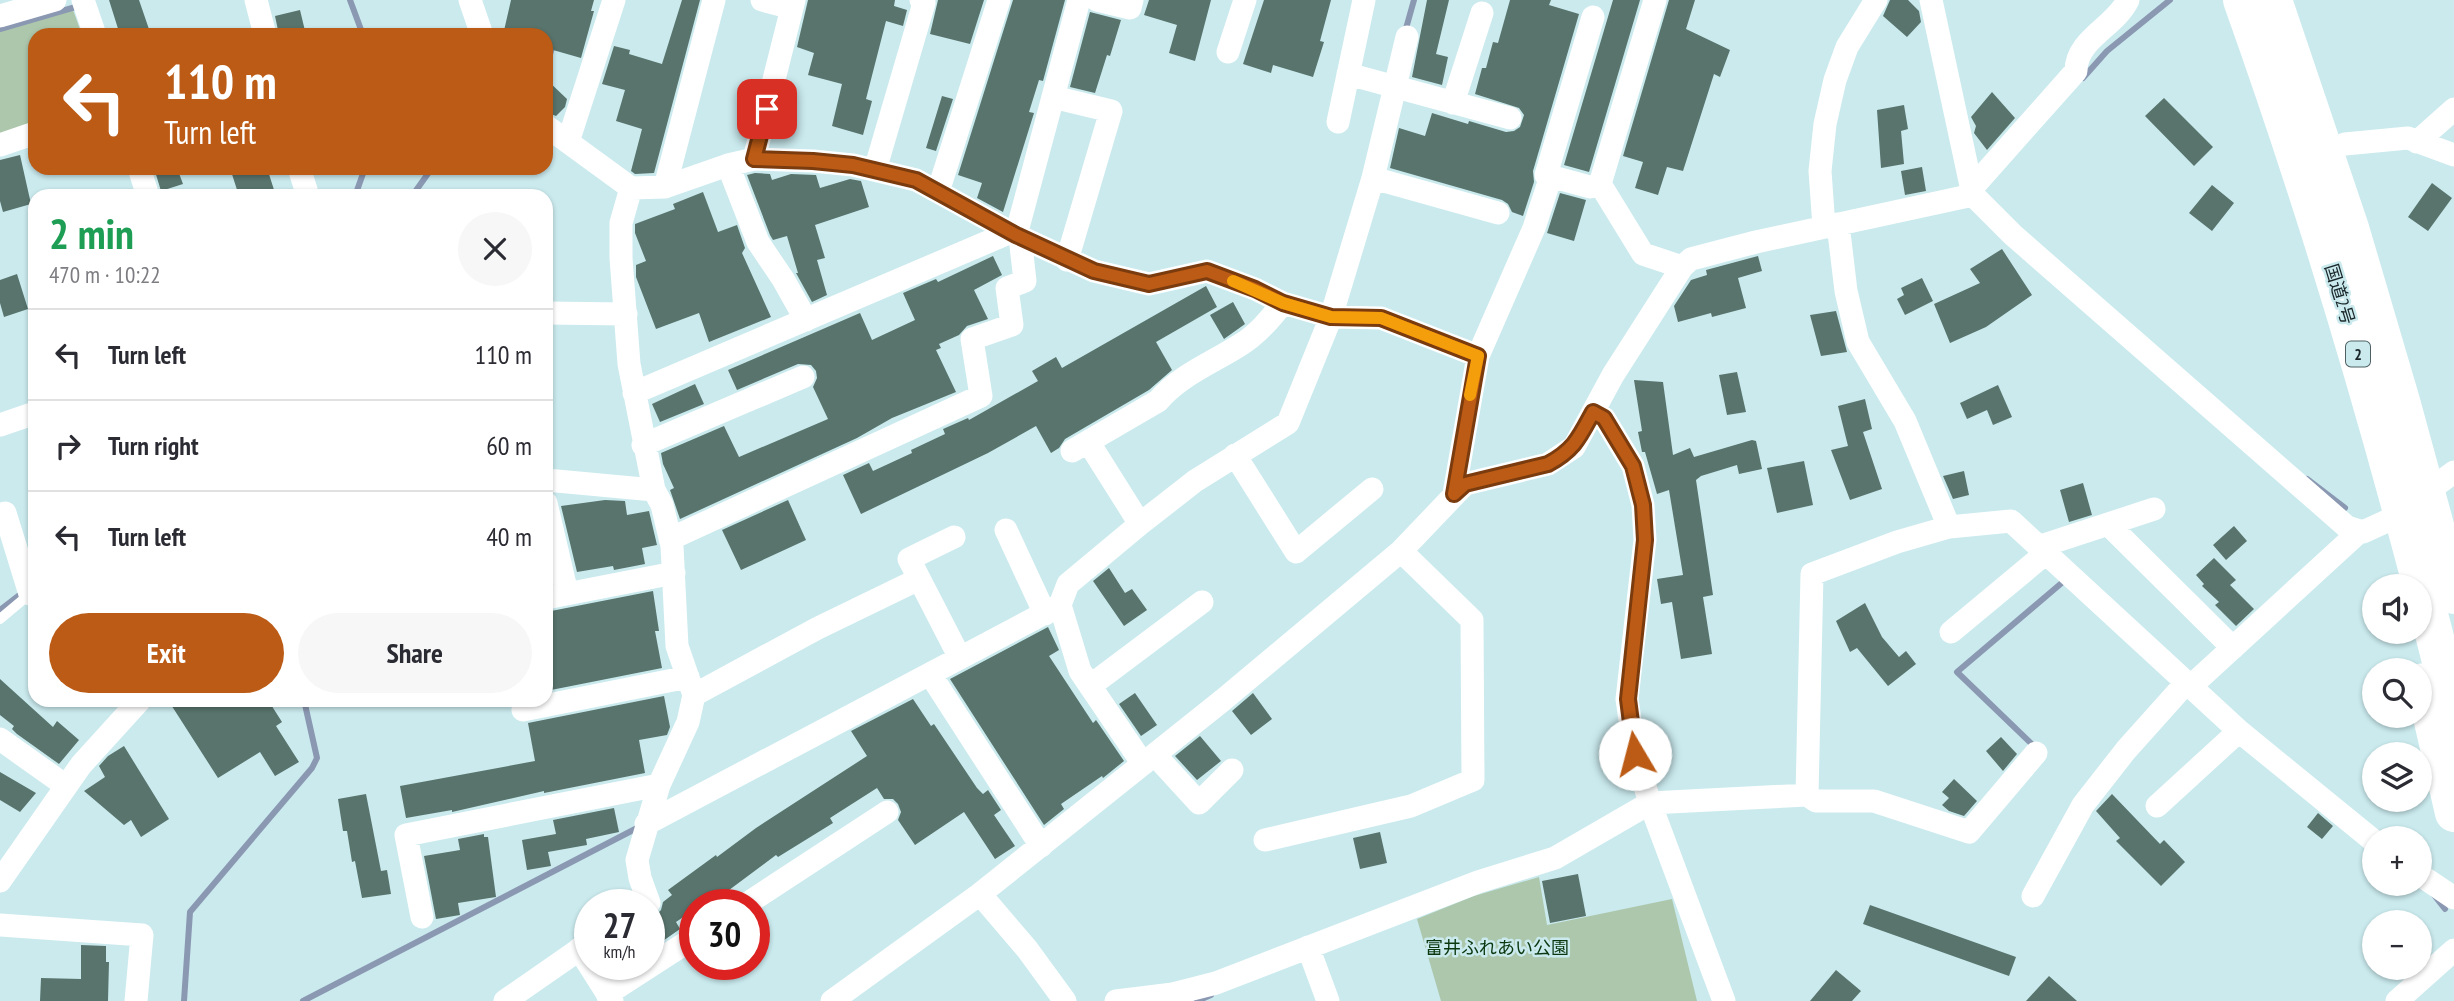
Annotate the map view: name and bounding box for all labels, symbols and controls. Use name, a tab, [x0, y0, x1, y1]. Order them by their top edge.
text: 110 m	[164, 49, 277, 113]
icon: left	[49, 56, 140, 147]
pin	[737, 79, 797, 139]
icon: arrive	[748, 90, 786, 128]
text: Turn left	[164, 111, 256, 153]
text: 2 min	[49, 206, 134, 261]
button: close	[458, 212, 532, 286]
text: 470 m · 10:22	[49, 260, 161, 289]
street label: 国道2号	[2320, 261, 2360, 327]
icon: left	[49, 336, 87, 374]
text: Turn left	[108, 338, 186, 371]
text: 110 m	[474, 338, 532, 371]
road number: 2	[2346, 342, 2370, 366]
icon: right	[49, 427, 87, 465]
text: Turn right	[108, 429, 199, 462]
text: 60 m	[486, 429, 532, 462]
icon: left	[49, 518, 87, 556]
text: Turn left	[108, 520, 186, 553]
text: 40 m	[486, 520, 532, 553]
map controls	[2362, 574, 2432, 980]
button: sound	[2362, 574, 2432, 644]
button: Exit	[49, 613, 284, 693]
button: Share	[298, 613, 532, 693]
button: search	[2362, 658, 2432, 728]
position arrow	[1598, 717, 1672, 791]
button: layers	[2362, 742, 2432, 812]
button: +	[2362, 826, 2432, 896]
speed limit sign: 30	[679, 889, 770, 980]
text: 27	[603, 902, 636, 948]
button: −	[2362, 910, 2432, 980]
park label: 富井ふれあい公園	[1425, 936, 1569, 959]
text: km/h	[604, 940, 635, 963]

